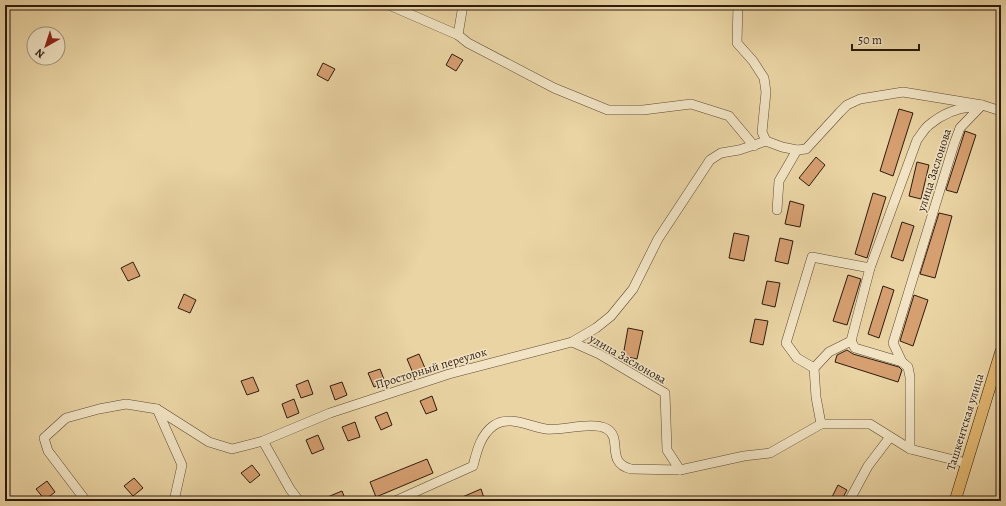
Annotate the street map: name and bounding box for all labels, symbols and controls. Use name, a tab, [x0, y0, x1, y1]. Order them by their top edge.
north arrow	[26, 26, 66, 66]
scale bar	[852, 26, 919, 52]
text: 50 m	[858, 32, 882, 48]
text: N	[32, 45, 48, 62]
street label: улица Заслонова	[913, 126, 955, 215]
street label: улица Заслонова	[586, 330, 670, 388]
street label: Просторный переулок	[373, 343, 489, 393]
street label: Ташкентская улица	[943, 371, 987, 472]

